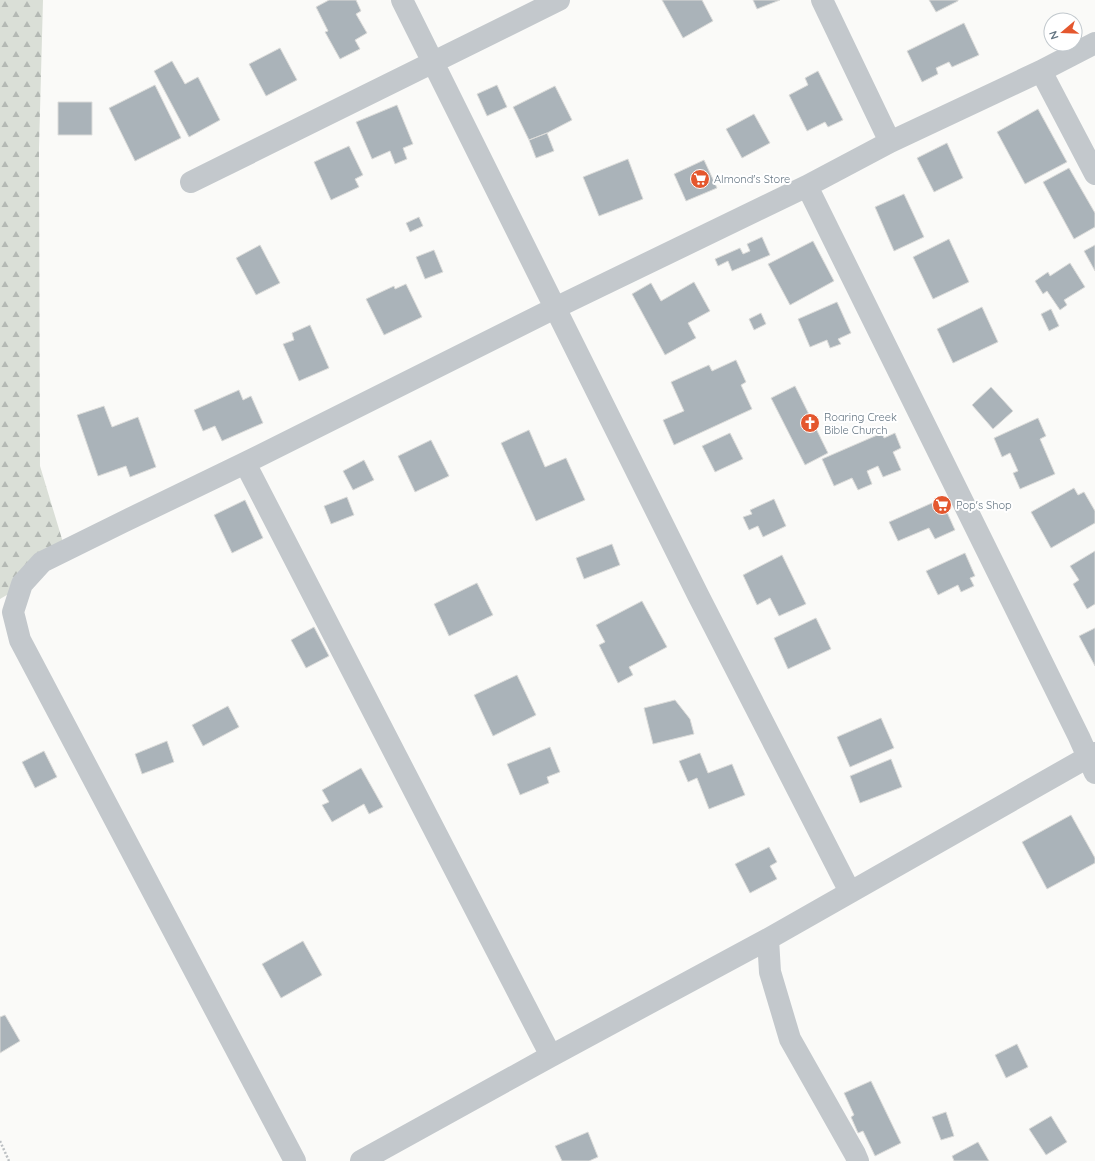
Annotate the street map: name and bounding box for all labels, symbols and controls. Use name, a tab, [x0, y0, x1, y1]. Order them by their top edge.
north arrow	[1043, 12, 1083, 52]
text: N	[1046, 29, 1061, 41]
supermarket icon: Almond's Store	[689, 168, 711, 190]
place label: Almond's Store	[714, 172, 790, 186]
place label: Roaring Creek Bible Church	[824, 410, 897, 437]
church icon: Roaring Creek Bible Church	[799, 412, 821, 434]
supermarket icon: Pop's Shop	[931, 494, 953, 516]
place label: Pop's Shop	[956, 498, 1012, 512]

